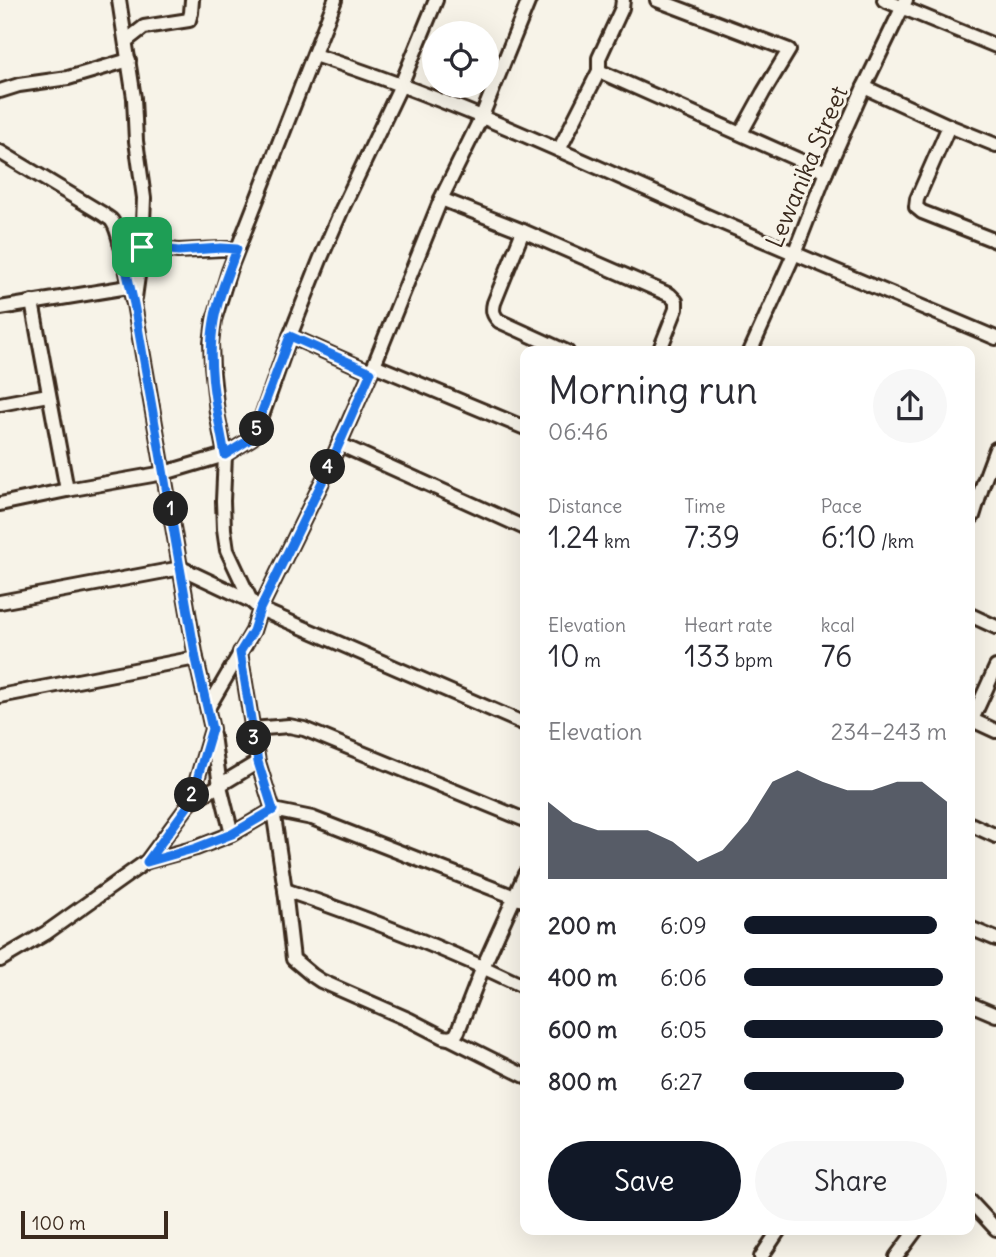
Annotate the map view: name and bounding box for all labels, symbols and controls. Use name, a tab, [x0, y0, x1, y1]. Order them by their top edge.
map controls	[422, 21, 499, 98]
button: locate	[422, 21, 499, 98]
street label: Lewanika Street	[759, 81, 854, 252]
pin	[112, 217, 172, 277]
icon: arrive	[123, 228, 161, 266]
text: Morning run	[548, 367, 758, 414]
button: share	[873, 369, 947, 443]
pin: 5	[240, 412, 274, 446]
text: 5	[251, 416, 262, 440]
text: 06:46	[548, 417, 608, 446]
pin: 4	[310, 449, 346, 484]
text: 4	[322, 454, 333, 478]
pin: 1	[154, 491, 188, 526]
text: Distance	[548, 494, 622, 518]
text: Time	[684, 494, 725, 518]
text: Pace	[821, 494, 862, 518]
text: 1	[167, 496, 174, 520]
text: 1.24	[548, 518, 599, 556]
text: 7:39	[684, 518, 740, 556]
text: 6:10	[821, 518, 876, 556]
text: km	[599, 529, 630, 553]
text: /km	[876, 529, 914, 553]
text: Elevation	[548, 613, 626, 637]
text: Heart rate	[684, 613, 772, 637]
text: kcal	[821, 613, 855, 637]
text: 10	[548, 637, 580, 675]
text: 133	[684, 637, 730, 675]
text: 76	[821, 637, 852, 675]
text: m	[580, 648, 601, 672]
text: bpm	[730, 648, 773, 672]
text: Elevation	[548, 717, 642, 746]
text: 234–243 m	[831, 717, 947, 746]
pin: 3	[236, 720, 272, 756]
text: 3	[248, 725, 259, 749]
pin: 2	[174, 778, 210, 812]
text: 2	[186, 782, 197, 806]
text: 200 m	[548, 911, 617, 940]
text: 6:09	[660, 911, 707, 940]
text: 400 m	[548, 963, 617, 992]
text: 6:06	[660, 963, 707, 992]
text: 600 m	[548, 1015, 617, 1044]
text: 6:05	[660, 1015, 707, 1044]
text: 800 m	[548, 1067, 617, 1096]
text: 6:27	[660, 1067, 702, 1096]
button: Save	[548, 1141, 741, 1221]
button: Share	[755, 1141, 947, 1221]
scale bar	[21, 1208, 168, 1240]
text: 100 m	[32, 1211, 86, 1235]

